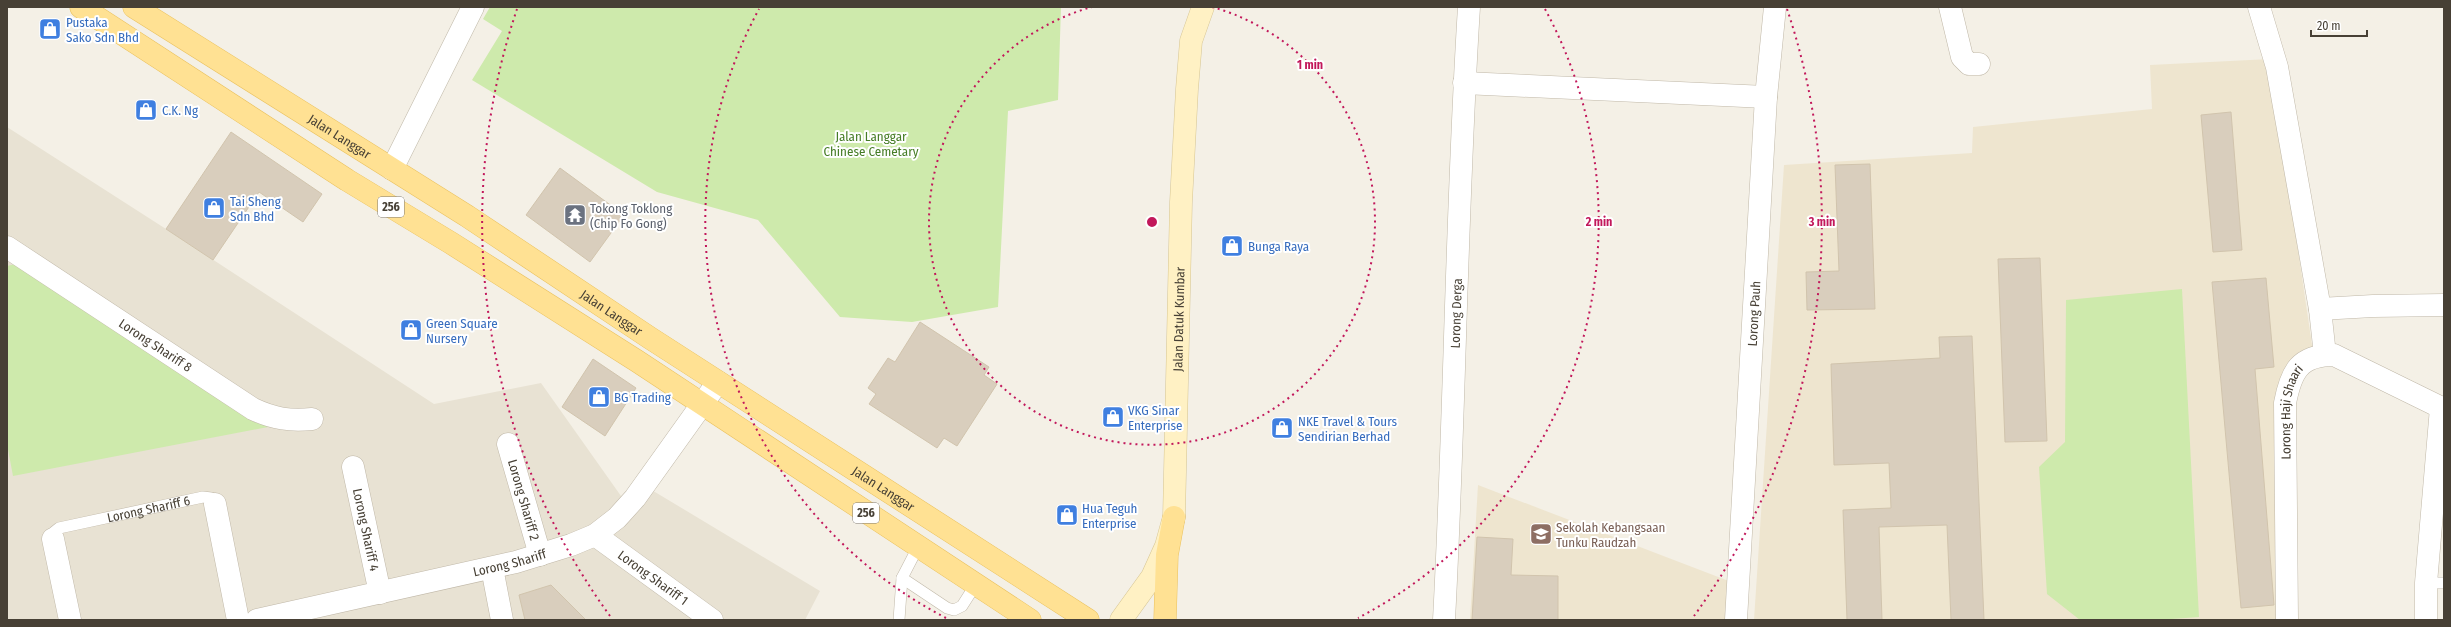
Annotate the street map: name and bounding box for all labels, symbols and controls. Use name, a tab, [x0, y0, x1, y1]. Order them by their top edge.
scale bar	[2311, 12, 2367, 38]
place label: Pustaka Sako Sdn Bhd	[66, 15, 139, 45]
shop icon: Pustaka Sako Sdn Bhd	[37, 16, 63, 42]
text: 20 m	[2317, 19, 2341, 33]
text: 1 min	[1297, 58, 1323, 72]
shop icon: C.K. Ng	[133, 97, 159, 123]
place label: C.K. Ng	[162, 103, 199, 118]
street label: Jalan Langgar	[306, 111, 374, 162]
park label: Jalan Langgar Chinese Cemetary	[824, 129, 919, 159]
place label: Tai Sheng Sdn Bhd	[230, 194, 282, 224]
shop icon: Tai Sheng Sdn Bhd	[201, 195, 227, 221]
road number: 256	[378, 197, 404, 217]
place label: Tokong Toklong (Chip Fo Gong)	[590, 201, 673, 231]
temple icon: Tokong Toklong (Chip Fo Gong)	[562, 202, 588, 228]
centre of rings	[1145, 215, 1159, 229]
text: 2 min	[1585, 215, 1612, 229]
text: 3 min	[1808, 215, 1835, 229]
shop icon: Bunga Raya	[1219, 233, 1245, 259]
place label: Bunga Raya	[1248, 239, 1309, 254]
street label: Jalan Datuk Kumbar	[1170, 266, 1187, 372]
street label: Lorong Derga	[1447, 278, 1464, 348]
street label: Lorong Pauh	[1744, 280, 1763, 347]
street label: Jalan Langgar	[578, 286, 646, 339]
street label: Lorong Shariff 8	[116, 315, 195, 374]
place label: Green Square Nursery	[426, 316, 498, 346]
shop icon: Green Square Nursery	[398, 317, 424, 343]
street label: Lorong Haji Shaari	[2277, 361, 2306, 460]
shop icon: BG Trading	[586, 384, 612, 410]
place label: BG Trading	[614, 390, 672, 405]
place label: VKG Sinar Enterprise	[1128, 403, 1183, 433]
shop icon: VKG Sinar Enterprise	[1100, 404, 1126, 430]
place label: NKE Travel & Tours Sendirian Berhad	[1298, 414, 1397, 444]
shop icon: NKE Travel & Tours Sendirian Berhad	[1269, 415, 1295, 441]
street label: Lorong Shariff 2	[505, 457, 543, 542]
street label: Jalan Langgar	[850, 463, 918, 514]
street label: Lorong Shariff 4	[350, 487, 383, 572]
street label: Lorong Shariff 6	[106, 493, 191, 525]
place label: Hua Teguh Enterprise	[1082, 501, 1137, 531]
shop icon: Hua Teguh Enterprise	[1054, 502, 1080, 528]
road number: 256	[853, 503, 879, 523]
place label: Sekolah Kebangsaan Tunku Raudzah	[1556, 520, 1665, 550]
school or university icon: Sekolah Kebangsaan Tunku Raudzah	[1528, 521, 1554, 547]
street label: Lorong Shariff	[472, 545, 549, 579]
street label: Lorong Shariff 1	[615, 547, 691, 608]

